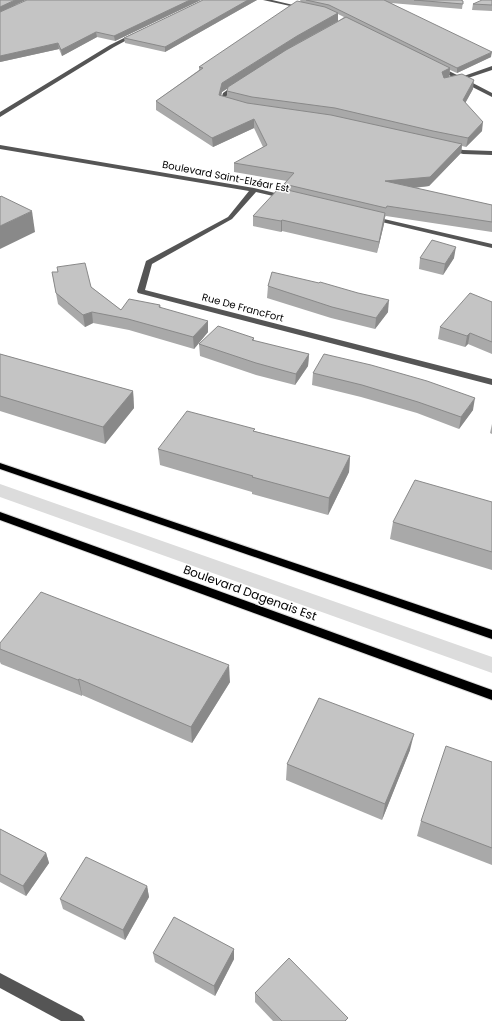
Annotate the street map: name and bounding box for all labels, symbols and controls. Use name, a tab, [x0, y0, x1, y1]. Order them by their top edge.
street label: Boulevard Saint-Elzéar Est	[161, 157, 291, 196]
street label: Rue De FrancFort	[200, 289, 286, 326]
street label: Boulevard Dagenais Est	[181, 560, 319, 625]

